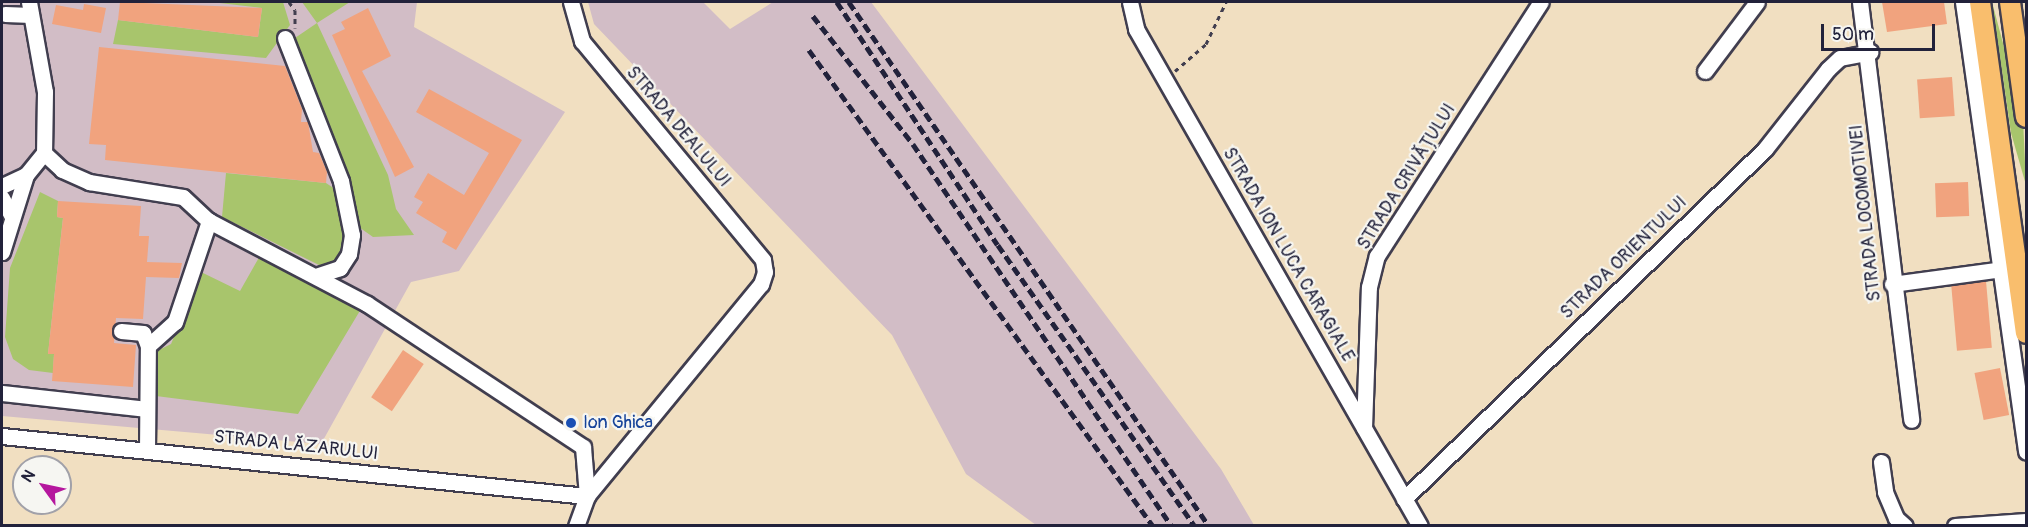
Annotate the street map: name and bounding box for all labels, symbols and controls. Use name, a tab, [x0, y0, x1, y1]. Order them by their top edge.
scale bar	[1824, 12, 1938, 50]
text: 50 m	[1832, 23, 1874, 46]
street label: STRADA DEALULUI	[621, 62, 735, 192]
street label: STRADA CRIVĂȚULUI	[1353, 100, 1461, 254]
street label: STRADA LOCOMOTIVEI	[1846, 124, 1886, 302]
street label: STRADA ION LUCA CARAGIALE	[1218, 144, 1358, 366]
street label: STRADA ORIENTULUI	[1556, 192, 1692, 324]
place label: Ion Ghica	[583, 412, 653, 434]
marker: Ion Ghica	[564, 416, 578, 430]
street label: STRADA LĂZARULUI	[213, 427, 379, 465]
north arrow	[12, 455, 72, 515]
text: N	[17, 466, 40, 486]

